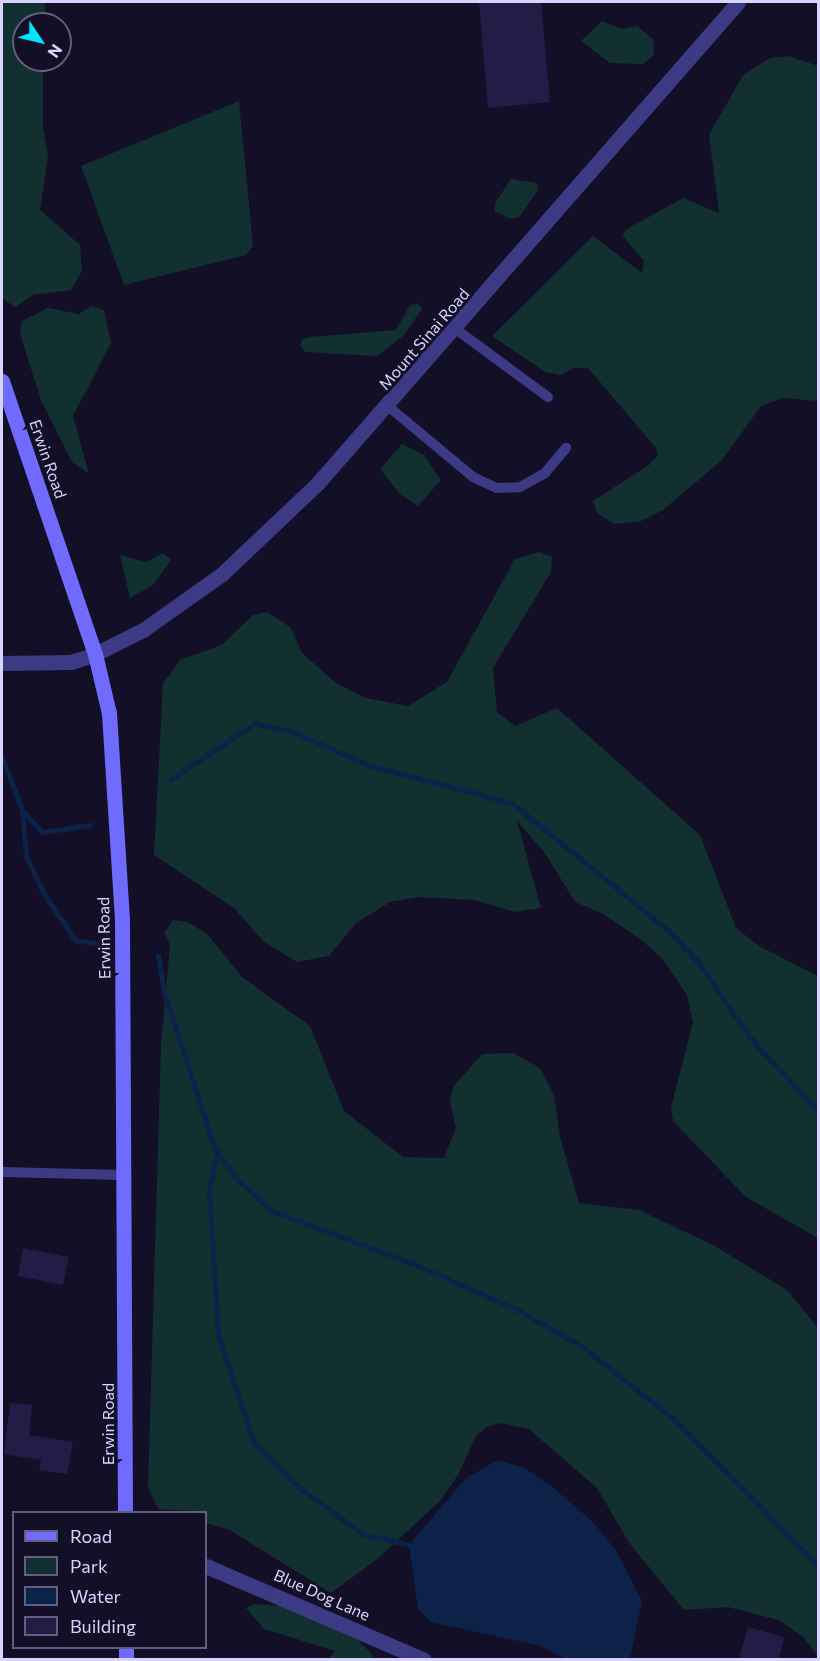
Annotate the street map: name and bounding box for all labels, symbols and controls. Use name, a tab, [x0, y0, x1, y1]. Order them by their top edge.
north arrow	[12, 12, 72, 72]
text: N	[44, 41, 67, 62]
street label: Mount Sinai Road	[375, 284, 473, 394]
street label: Erwin Road	[26, 417, 70, 501]
street label: Erwin Road	[94, 897, 114, 979]
street label: Erwin Road	[98, 1383, 118, 1465]
legend	[12, 1511, 207, 1649]
text: Road	[70, 1525, 112, 1547]
text: Park	[70, 1555, 108, 1577]
street label: Blue Dog Lane	[271, 1565, 373, 1625]
text: Water	[70, 1585, 121, 1607]
text: Building	[70, 1615, 136, 1637]

